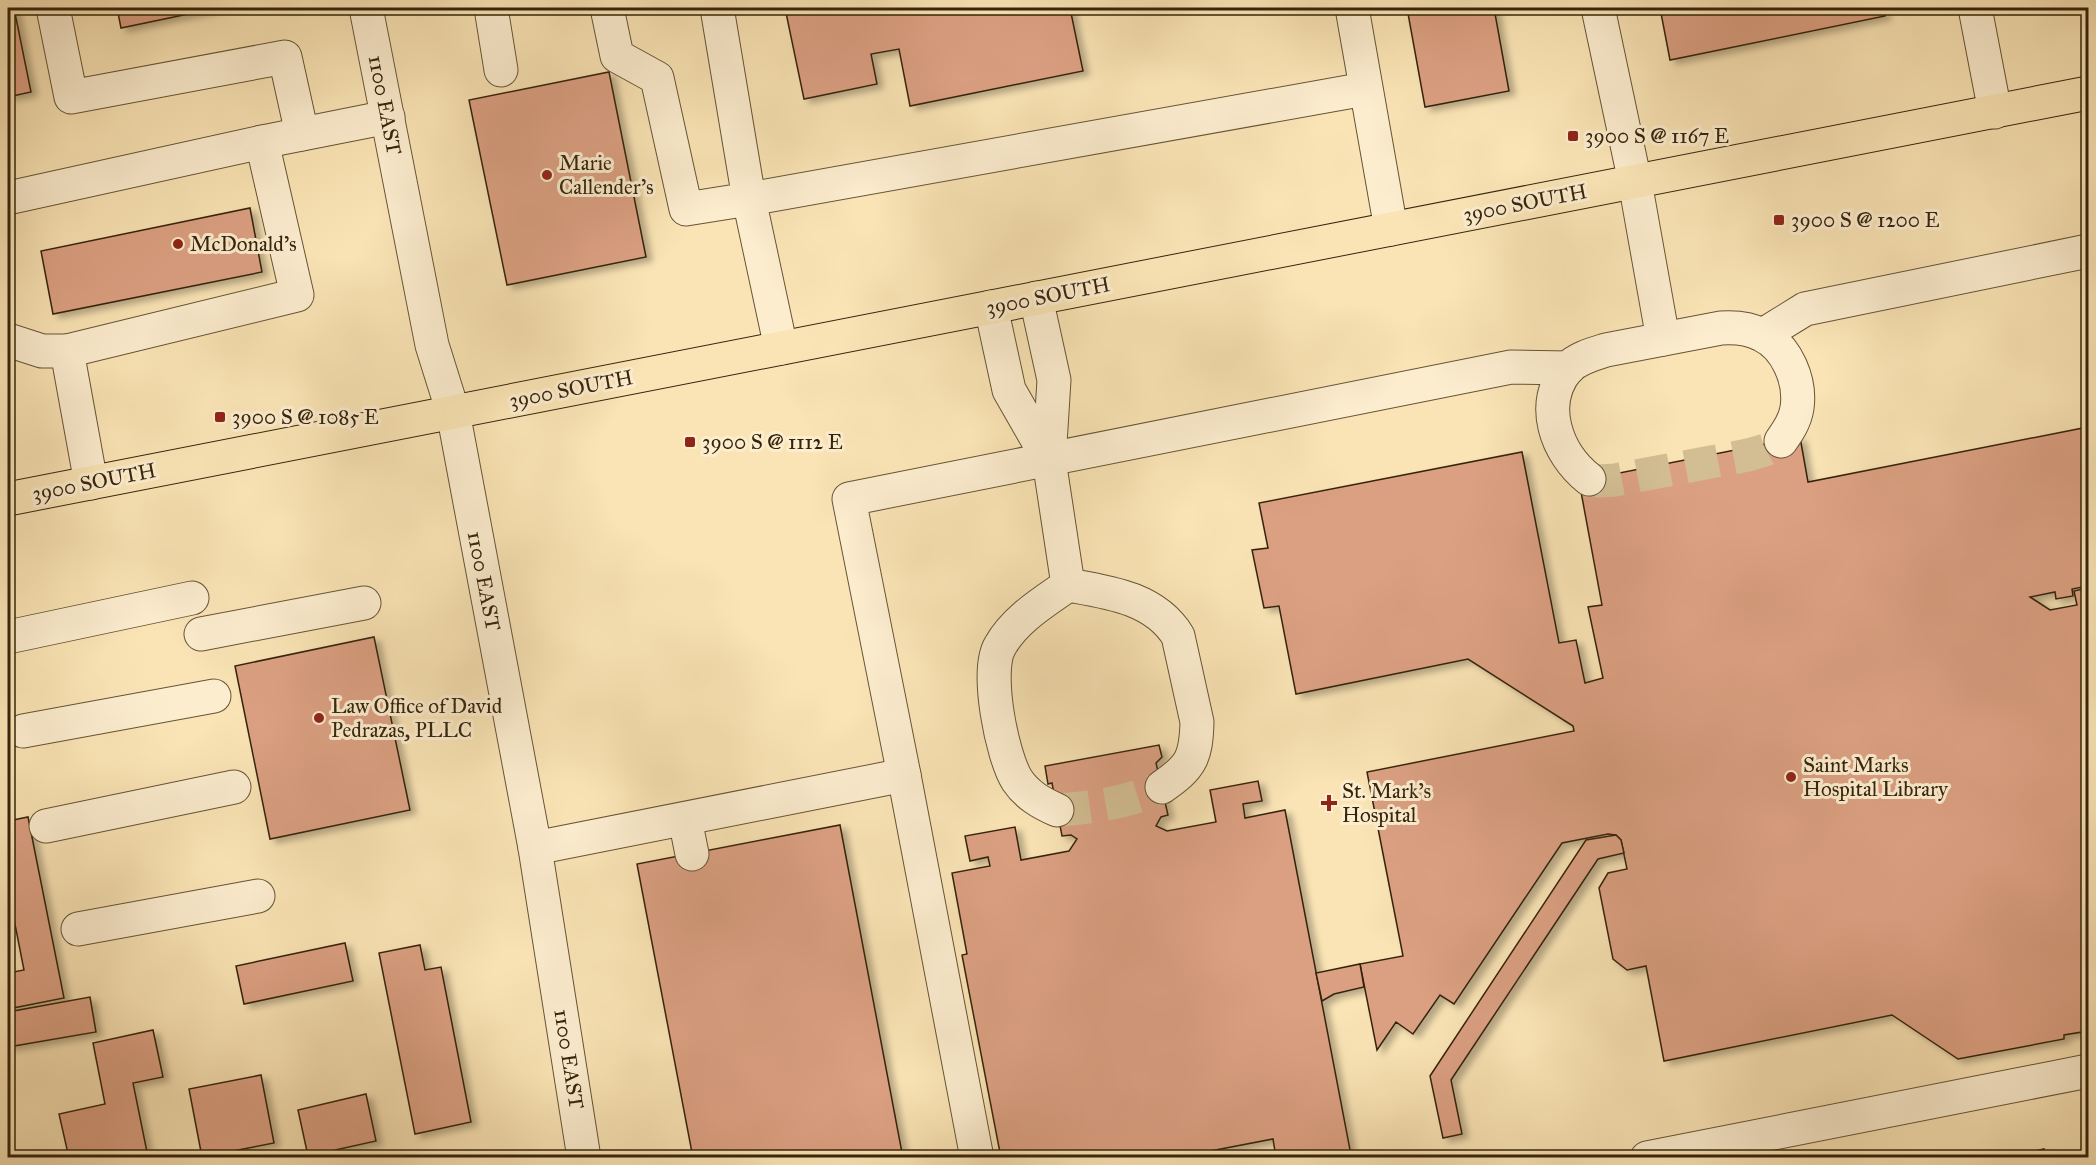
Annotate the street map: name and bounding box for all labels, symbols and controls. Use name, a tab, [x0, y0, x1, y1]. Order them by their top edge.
street label: 1100 EAST	[363, 53, 407, 157]
place label: 3900 S @ 1167 E	[1585, 123, 1729, 149]
marker: 3900 S @ 1167 E	[1566, 129, 1580, 143]
place label: Marie Callender's	[559, 150, 654, 200]
marker: Marie Callender's	[540, 168, 554, 182]
street label: 3900 SOUTH	[1461, 178, 1589, 228]
place label: 3900 S @ 1200 E	[1791, 207, 1940, 233]
marker: 3900 S @ 1200 E	[1772, 213, 1786, 227]
place label: McDonald's	[190, 231, 297, 257]
marker: McDonald's	[171, 237, 185, 251]
street label: 3900 SOUTH	[984, 271, 1112, 321]
street label: 3900 SOUTH	[507, 364, 635, 414]
place label: 3900 S @ 1085 E	[232, 404, 379, 430]
marker: 3900 S @ 1085 E	[213, 410, 227, 424]
place label: 3900 S @ 1112 E	[702, 429, 843, 455]
marker: 3900 S @ 1112 E	[683, 435, 697, 449]
street label: 3900 SOUTH	[30, 457, 158, 507]
street label: 1100 EAST	[462, 529, 506, 633]
place label: Law Office of David Pedrazas, PLLC	[331, 693, 503, 743]
marker: Law Office of David Pedrazas, PLLC	[312, 711, 326, 725]
place label: Saint Marks Hospital Library	[1803, 752, 1949, 802]
marker: Saint Marks Hospital Library	[1784, 770, 1798, 784]
place label: St. Mark's Hospital	[1342, 778, 1431, 828]
marker: St. Mark's Hospital	[1320, 794, 1338, 812]
street label: 1100 EAST	[548, 1007, 590, 1111]

